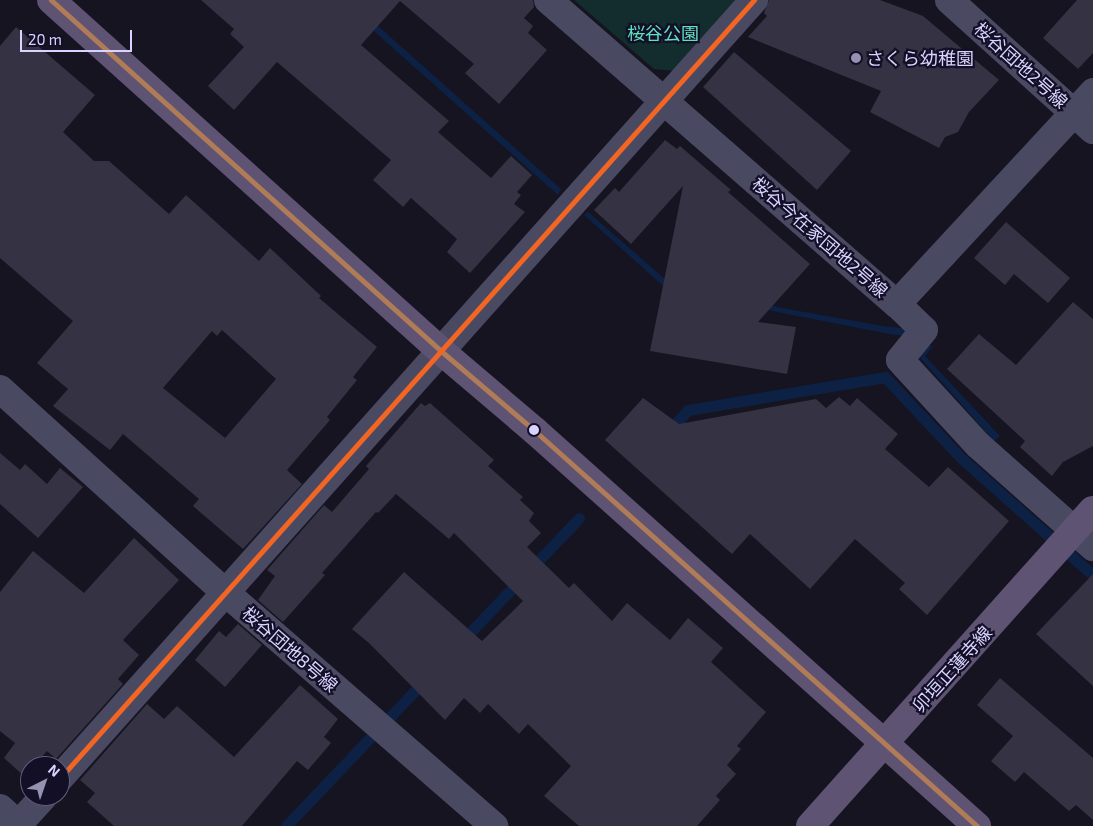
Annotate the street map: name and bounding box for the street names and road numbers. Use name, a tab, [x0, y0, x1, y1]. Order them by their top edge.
street label: 桜谷団地2号線	[970, 17, 1072, 113]
street label: 桜谷今在家団地2号線	[748, 172, 892, 302]
street label: 桜谷団地8号線	[238, 602, 342, 696]
street label: 卯垣正蓮寺線	[908, 622, 996, 716]

